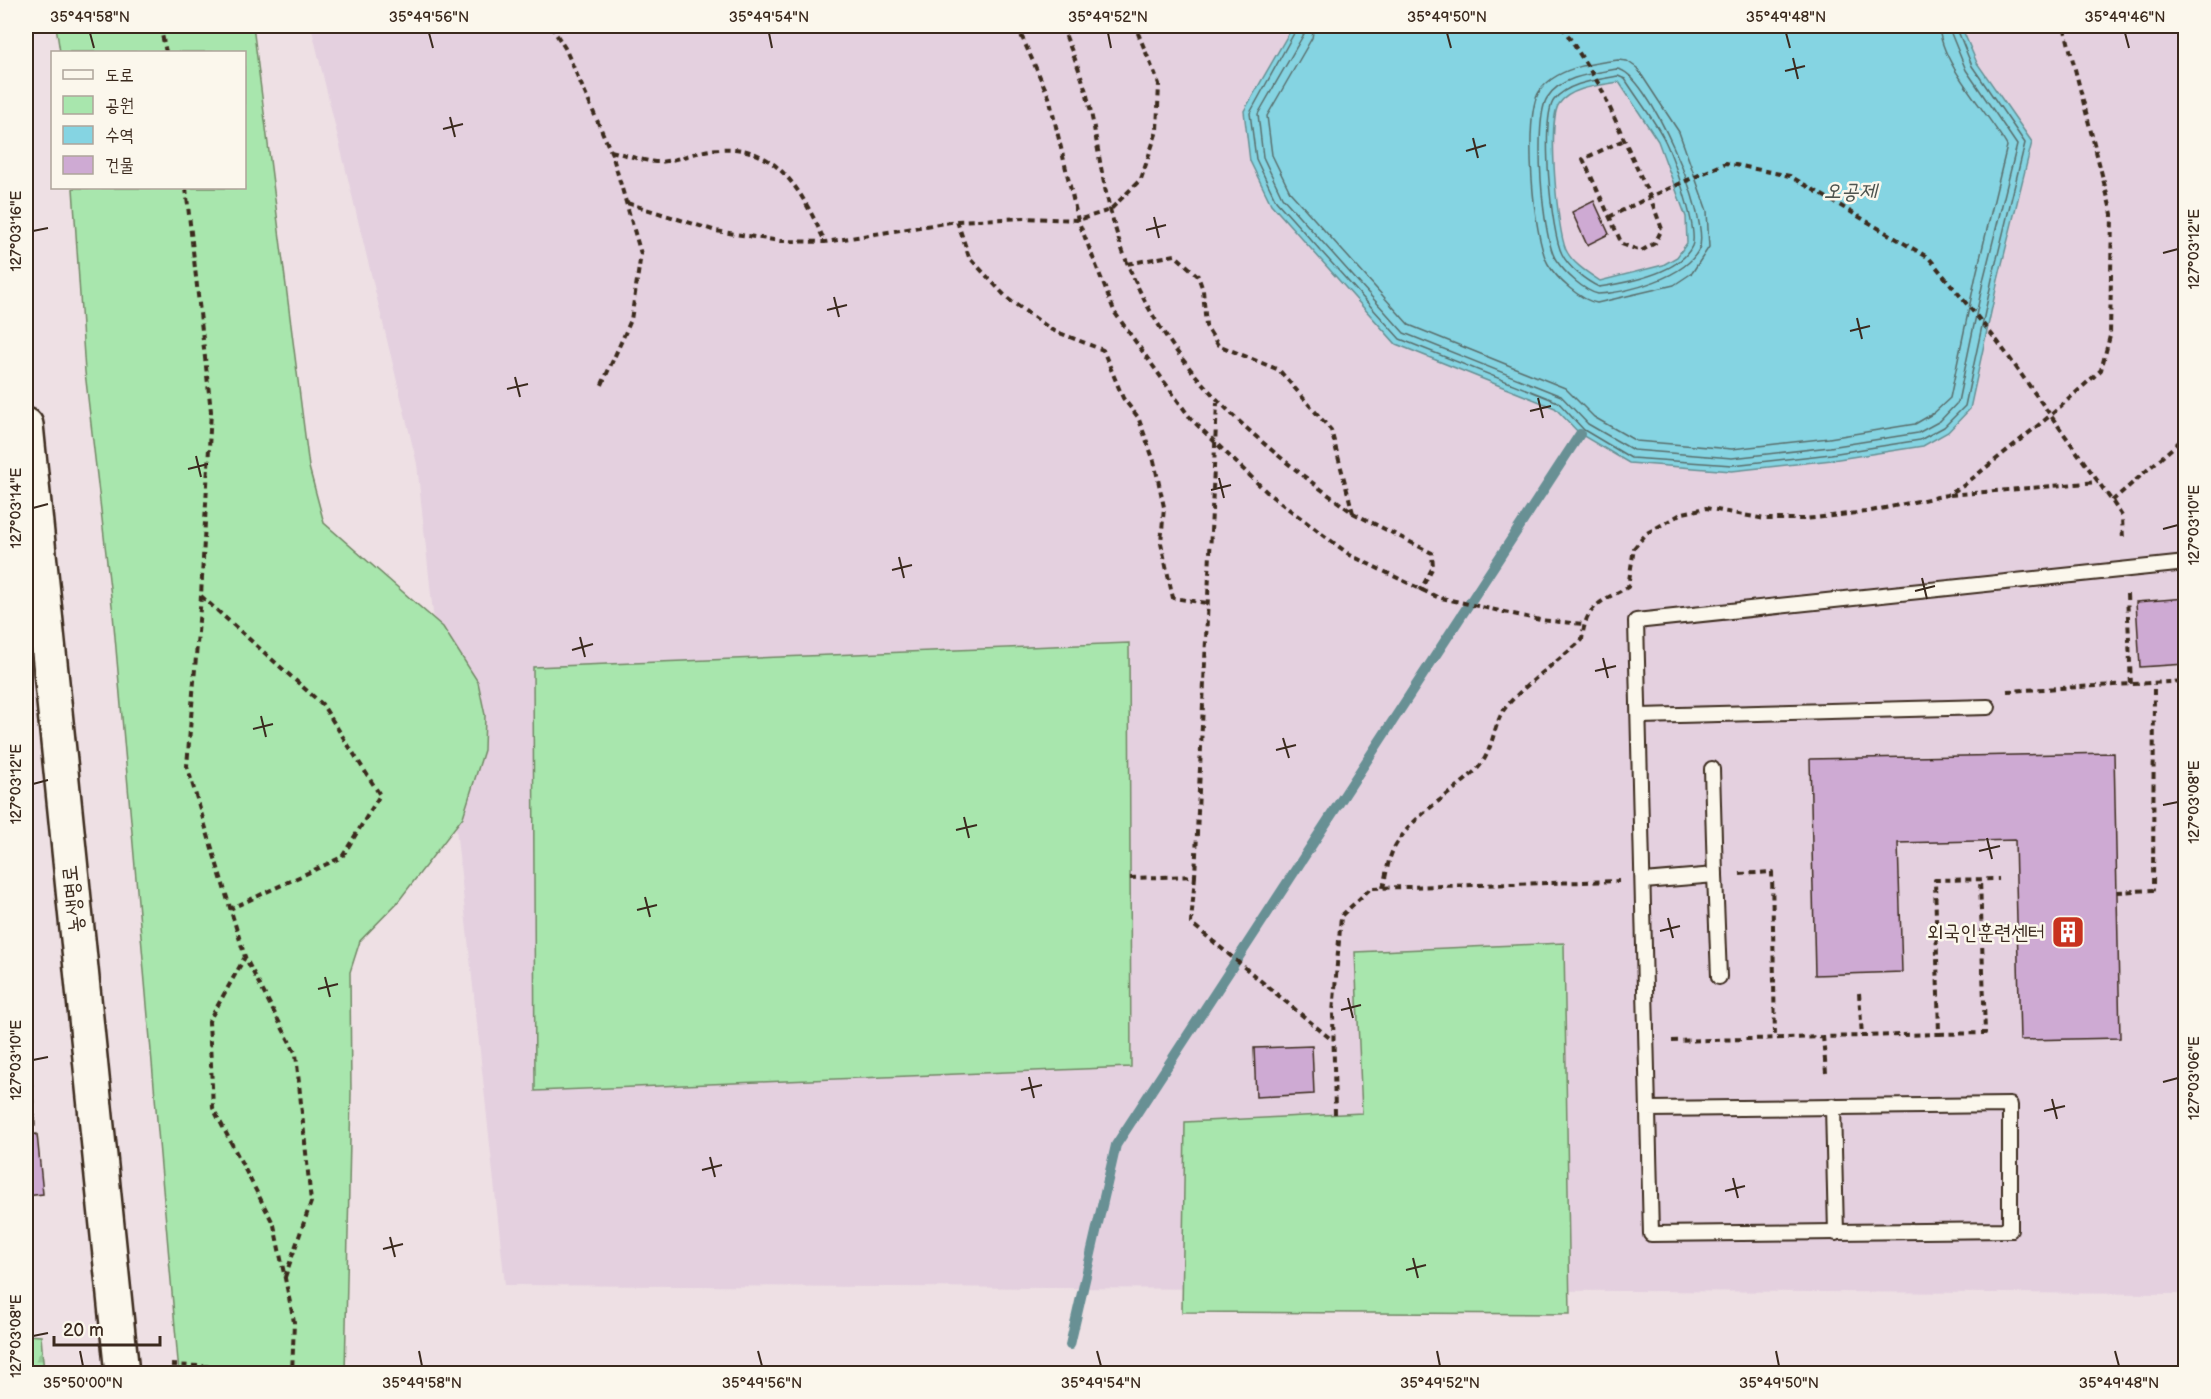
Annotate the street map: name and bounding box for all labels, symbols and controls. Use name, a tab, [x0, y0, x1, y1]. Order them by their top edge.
text: 35°49'58"N	[50, 8, 130, 27]
text: 35°49'56"N	[389, 8, 469, 27]
text: 35°49'54"N	[729, 8, 809, 27]
text: 35°49'52"N	[1068, 8, 1148, 27]
text: 35°49'50"N	[1407, 8, 1487, 27]
text: 35°49'48"N	[1746, 8, 1826, 27]
text: 35°49'46"N	[2085, 8, 2165, 27]
legend	[51, 51, 246, 189]
text: 도로	[105, 65, 134, 86]
text: 공원	[105, 95, 134, 116]
text: 수역	[105, 125, 134, 146]
text: 건물	[105, 155, 134, 176]
water label: 오공제	[1823, 178, 1880, 205]
text: 127°03'16"E	[7, 190, 26, 271]
text: 127°03'12"E	[2185, 209, 2204, 289]
text: 127°03'14"E	[7, 468, 26, 548]
text: 127°03'10"E	[2185, 485, 2204, 565]
text: 127°03'12"E	[7, 744, 26, 824]
text: 127°03'08"E	[2185, 760, 2204, 844]
street label: 농생명로	[57, 864, 89, 934]
building icon: 외국인훈련센터	[2050, 914, 2086, 950]
place label: 외국인훈련센터	[1927, 920, 2045, 945]
text: 127°03'10"E	[7, 1020, 26, 1100]
text: 127°03'06"E	[2185, 1036, 2204, 1120]
text: 127°03'08"E	[7, 1294, 26, 1378]
scale bar	[54, 1309, 160, 1347]
text: 20 m	[63, 1320, 104, 1341]
text: 35°50'00"N	[43, 1374, 123, 1393]
text: 35°49'58"N	[382, 1374, 462, 1393]
text: 35°49'56"N	[722, 1374, 802, 1393]
text: 35°49'54"N	[1061, 1374, 1141, 1393]
text: 35°49'52"N	[1400, 1374, 1480, 1393]
text: 35°49'50"N	[1739, 1374, 1819, 1393]
text: 35°49'48"N	[2079, 1374, 2159, 1393]

